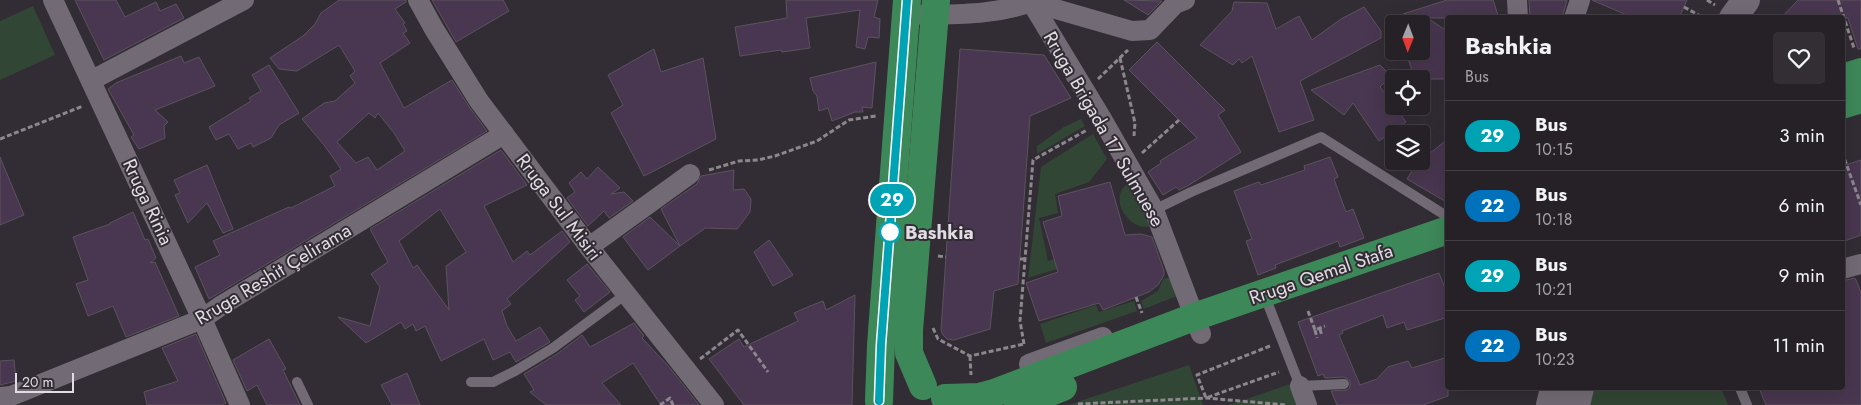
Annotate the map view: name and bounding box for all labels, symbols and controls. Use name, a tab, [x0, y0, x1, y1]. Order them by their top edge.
north arrow	[1385, 15, 1430, 60]
map controls	[1385, 15, 1430, 170]
street label: Rruga Brigada 17 Sulmuese	[1037, 26, 1171, 232]
text: Bashkia	[1465, 28, 1552, 63]
button: heart	[1773, 32, 1825, 84]
text: Bus	[1465, 65, 1489, 88]
button: locate	[1385, 70, 1430, 115]
text: Bus	[1535, 111, 1567, 138]
text: 3 min	[1779, 122, 1825, 149]
text: 29	[1481, 123, 1504, 149]
button: layers	[1385, 125, 1430, 170]
text: 10:15	[1535, 138, 1573, 161]
street label: Rruga Sul Misiri	[510, 148, 608, 266]
street label: Rruga Rinia	[116, 154, 180, 250]
text: Bus	[1535, 181, 1567, 208]
line badge: 29	[870, 184, 914, 216]
text: 29	[880, 187, 904, 213]
text: 6 min	[1779, 192, 1825, 219]
text: 22	[1481, 193, 1504, 219]
text: 10:18	[1535, 208, 1573, 231]
street label: Rruga Reshit Çelirama	[190, 217, 356, 331]
place label: Bashkia	[905, 219, 974, 246]
marker: Bashkia	[879, 221, 901, 243]
street label: Rruga Qemal Stafa	[1246, 237, 1396, 311]
text: Bus	[1535, 251, 1567, 278]
text: 9 min	[1779, 262, 1825, 289]
text: 29	[1481, 263, 1504, 289]
text: 10:21	[1535, 278, 1573, 301]
text: Bus	[1535, 321, 1567, 348]
text: 11 min	[1772, 332, 1825, 359]
text: 22	[1481, 333, 1504, 359]
text: 10:23	[1535, 348, 1574, 371]
scale bar	[15, 370, 74, 393]
text: 20 m	[22, 372, 54, 392]

